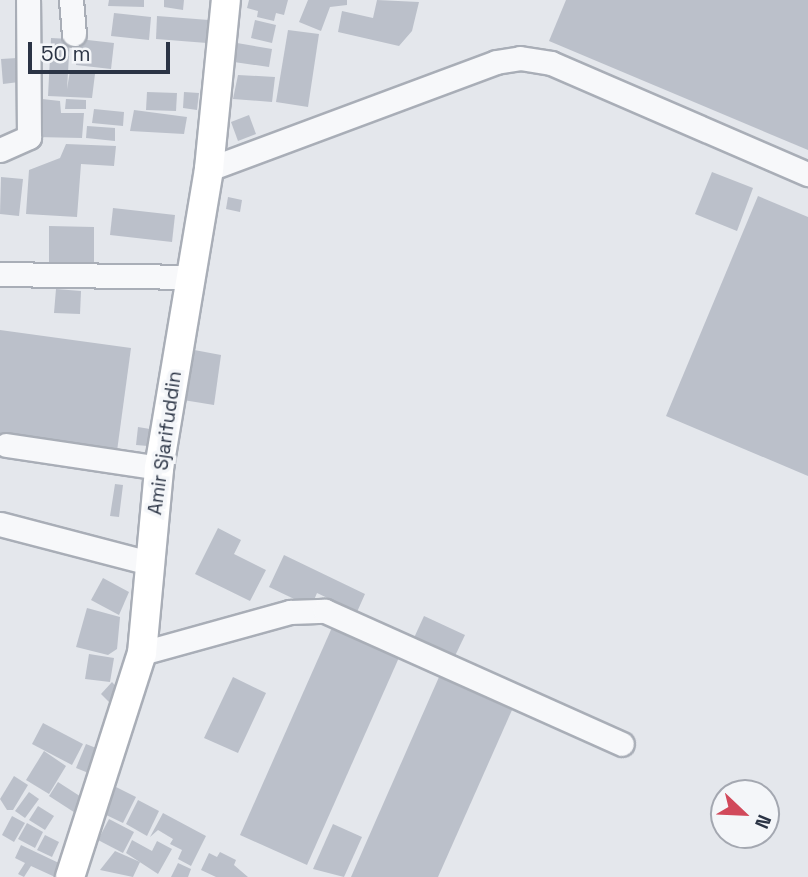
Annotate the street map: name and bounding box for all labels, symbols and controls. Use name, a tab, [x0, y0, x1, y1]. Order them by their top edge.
scale bar	[32, 28, 173, 72]
text: 50 m	[41, 40, 91, 67]
street label: Amir Sjarifuddin	[144, 370, 186, 516]
north arrow	[710, 779, 780, 849]
text: N	[749, 811, 777, 832]

